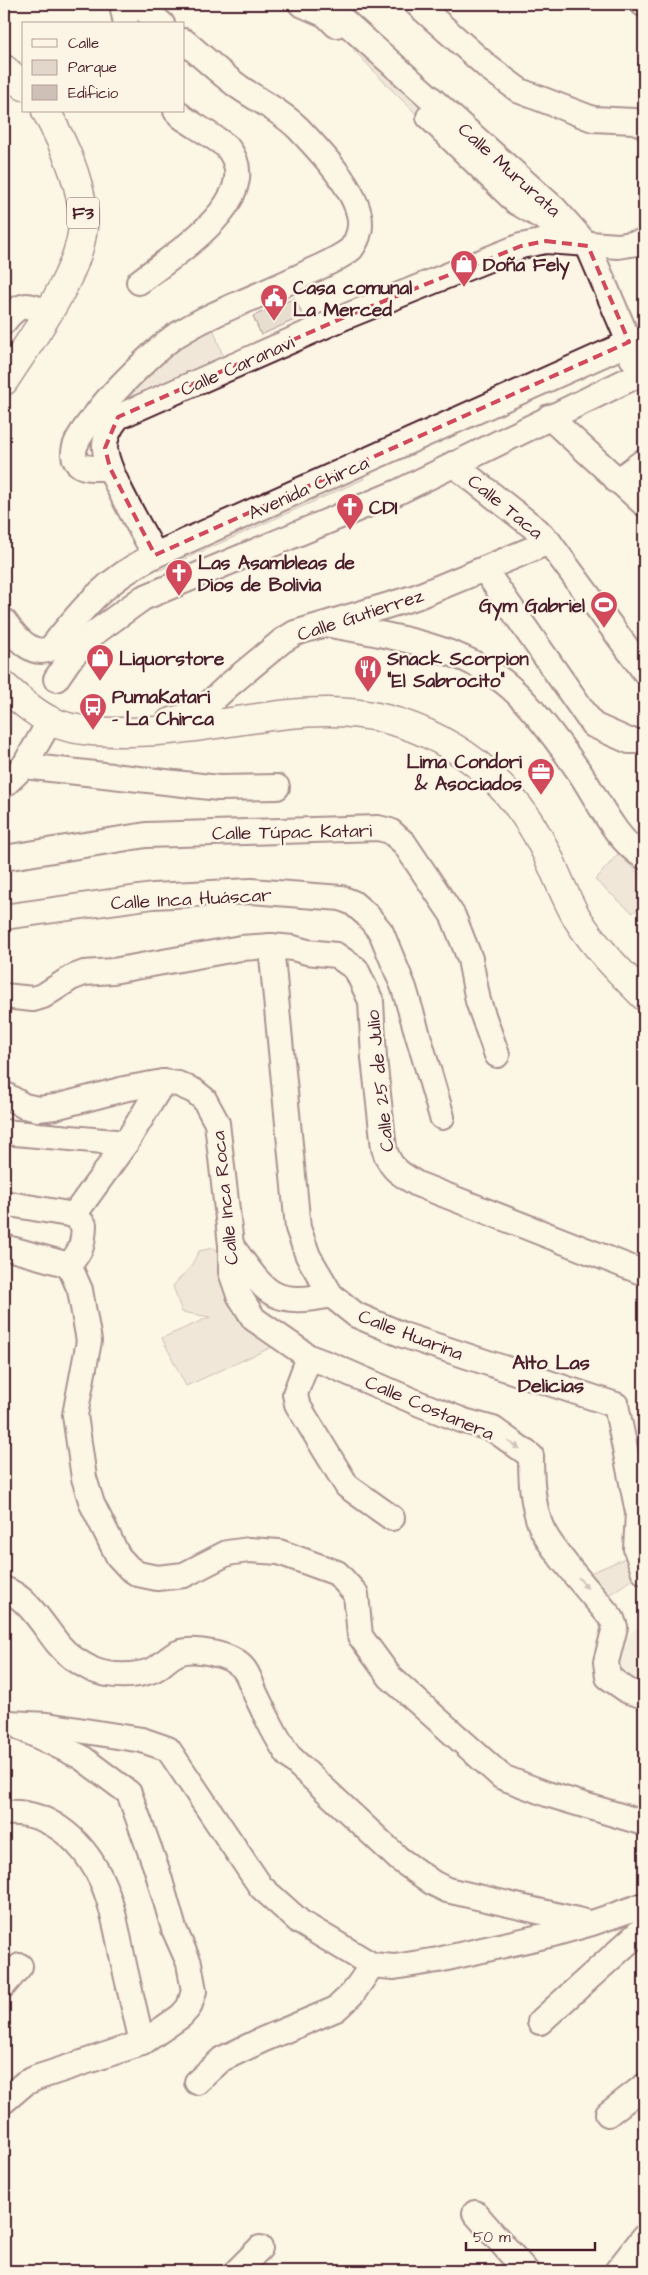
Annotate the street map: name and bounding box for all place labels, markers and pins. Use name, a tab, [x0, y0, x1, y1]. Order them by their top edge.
shop icon: Doña Fely	[449, 249, 479, 288]
place label: Doña Fely	[483, 252, 570, 280]
place label: Casa comunal La Merced	[293, 275, 412, 324]
public building icon: Casa comunal La Merced	[259, 283, 289, 322]
church icon: CDI	[335, 492, 365, 531]
place label: CDI	[369, 495, 398, 522]
place label: Las Asambleas de Dios de Bolivia	[198, 550, 356, 599]
church icon: Las Asambleas de Dios de Bolivia	[164, 558, 194, 597]
sports icon: Gym Gabriel	[589, 590, 619, 629]
place label: Gym Gabriel	[479, 593, 585, 621]
shop icon: Liquorstore	[85, 643, 115, 682]
place label: Liquorstore	[119, 646, 225, 673]
place label: Snack Scorpion "El Sabrocito"	[386, 646, 529, 695]
restaurant icon: Snack Scorpion "El Sabrocito"	[353, 654, 383, 693]
place label: PumaKatari - La Chirca	[112, 684, 214, 733]
bus stop icon: PumaKatari - La Chirca	[78, 692, 108, 731]
place label: Lima Condori & Asociados	[406, 749, 522, 798]
office icon: Lima Condori & Asociados	[526, 757, 556, 796]

